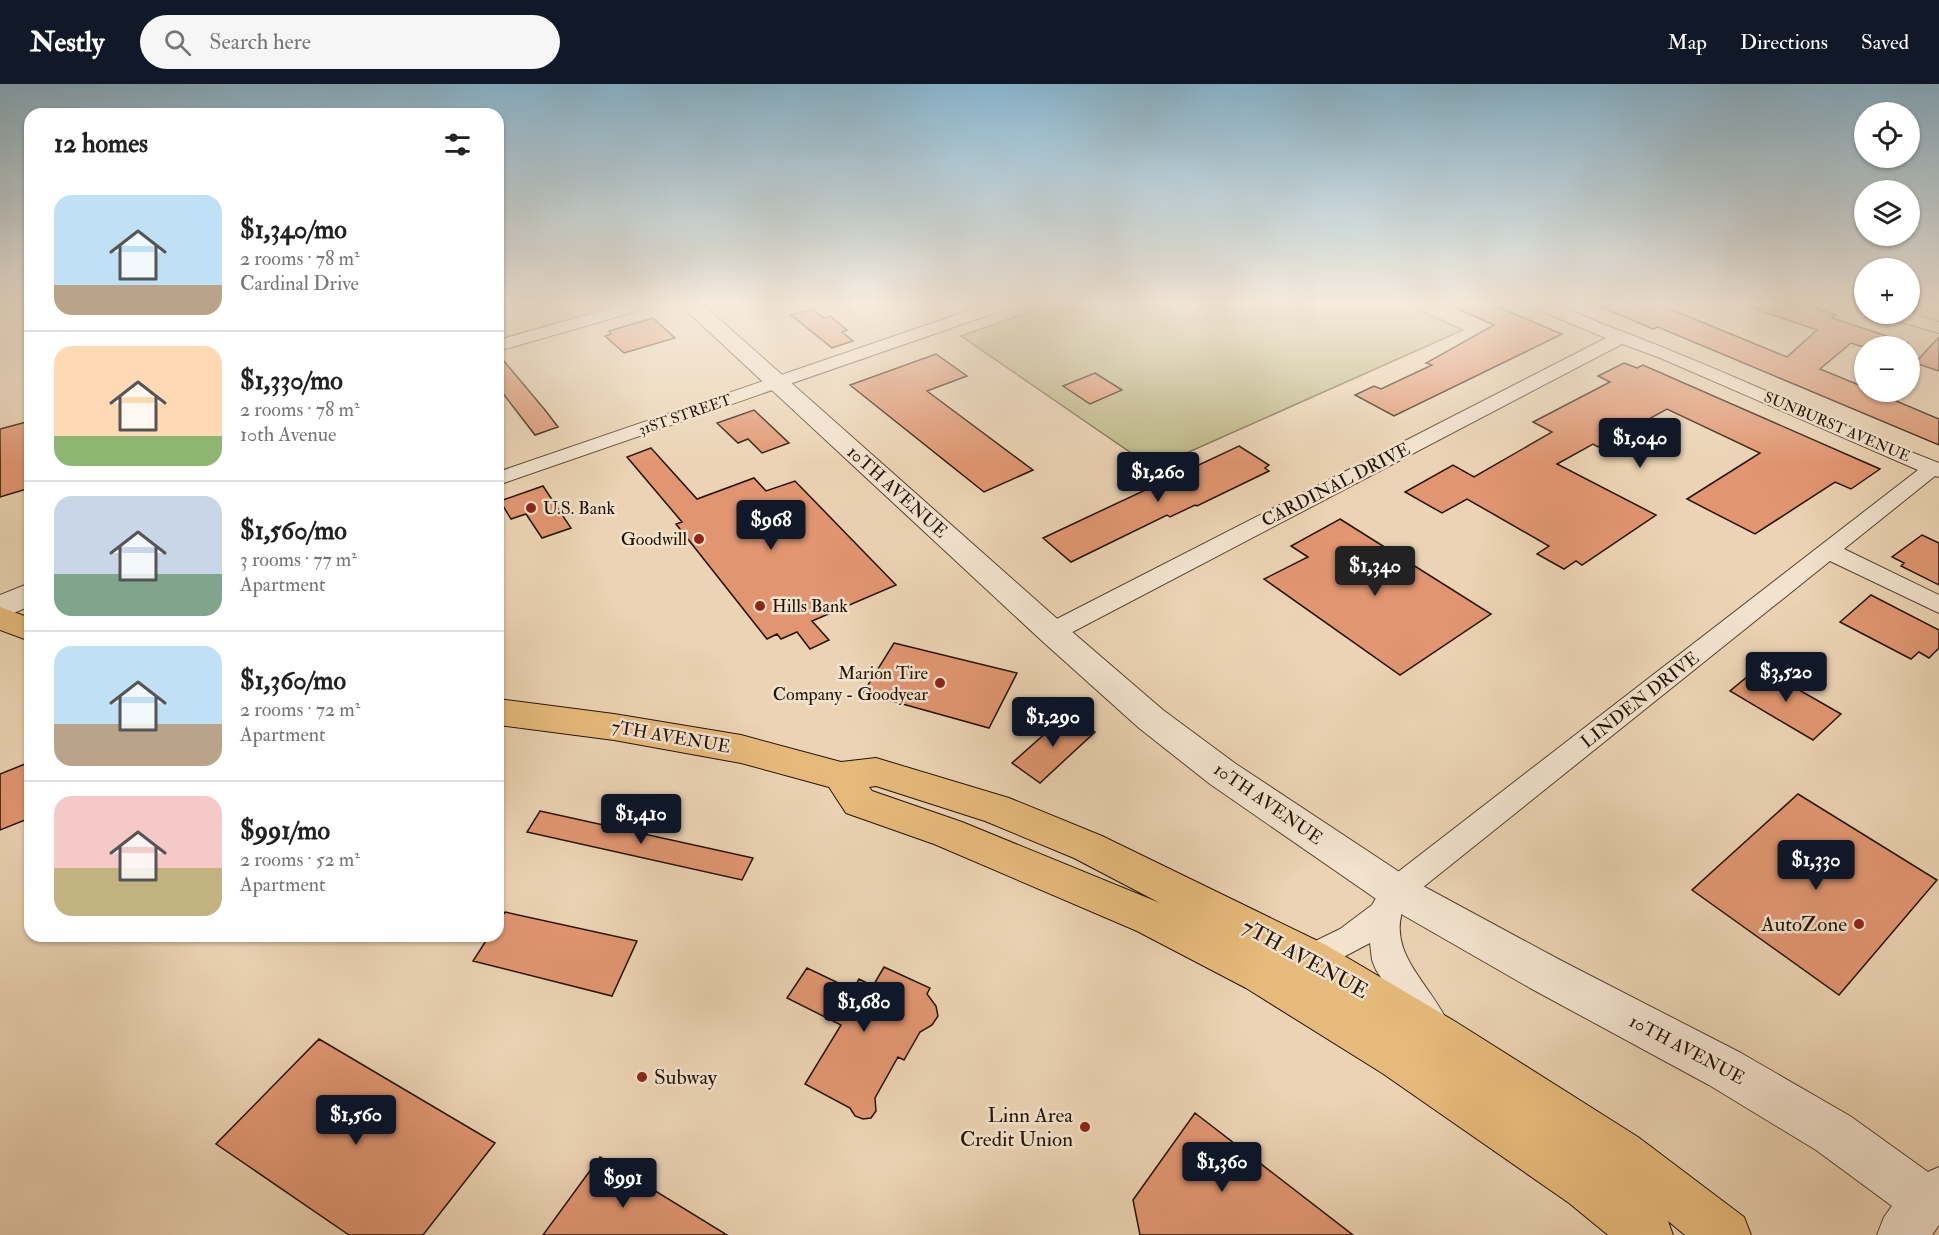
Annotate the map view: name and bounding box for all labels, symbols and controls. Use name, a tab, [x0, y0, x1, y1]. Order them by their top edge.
search box	[140, 15, 560, 69]
text: Nestly	[30, 25, 104, 60]
icon: search	[161, 26, 194, 59]
text: Search here	[209, 28, 311, 56]
text: Map	[1667, 29, 1707, 56]
text: Directions	[1740, 29, 1828, 56]
text: Saved	[1861, 29, 1909, 56]
map controls	[1854, 102, 1920, 402]
button: locate	[1854, 102, 1920, 168]
text: 12 homes	[54, 128, 148, 160]
icon: filters	[441, 128, 474, 161]
button: layers	[1854, 180, 1920, 246]
text: $1,340/mo	[240, 214, 347, 246]
icon: home	[102, 219, 174, 291]
text: 2 rooms · 78 m²	[240, 246, 360, 271]
button: +	[1854, 258, 1920, 324]
text: Cardinal Drive	[240, 271, 359, 296]
button: −	[1854, 336, 1920, 402]
text: $1,330/mo	[240, 365, 343, 397]
icon: home	[102, 370, 174, 442]
street label: SUNBURST AVENUE	[1761, 388, 1913, 466]
street label: 31ST STREET	[636, 390, 734, 440]
text: 2 rooms · 78 m²	[240, 397, 360, 422]
pin: $1,040	[1591, 418, 1689, 469]
text: 10th Avenue	[240, 422, 336, 447]
text: $1,040	[1613, 425, 1667, 450]
street label: CARDINAL DRIVE	[1258, 438, 1414, 532]
street label: 10TH AVENUE	[842, 441, 952, 543]
pin: $1,260	[1109, 452, 1207, 503]
text: $1,260	[1131, 459, 1185, 484]
place label: U.S. Bank	[543, 497, 615, 520]
pin: $968	[735, 500, 807, 551]
marker: U.S. Bank	[524, 501, 538, 515]
text: $968	[750, 507, 792, 532]
text: $1,560/mo	[240, 515, 347, 547]
icon: home	[102, 520, 174, 592]
place label: Goodwill	[621, 528, 687, 551]
marker: Goodwill	[692, 532, 706, 546]
pin: $1,340	[1326, 546, 1424, 597]
text: 3 rooms · 77 m²	[240, 547, 357, 572]
text: $1,340	[1349, 553, 1401, 578]
text: Apartment	[240, 572, 325, 597]
place label: Hills Bank	[772, 595, 848, 618]
marker: Hills Bank	[753, 599, 767, 613]
street label: LINDEN DRIVE	[1576, 647, 1704, 753]
pin: $3,520	[1737, 652, 1835, 703]
text: $3,520	[1760, 659, 1812, 684]
place label: Marion Tire Company - Goodyear	[773, 662, 928, 706]
text: $1,360/mo	[240, 665, 346, 697]
icon: home	[102, 670, 174, 742]
marker: Marion Tire Company - Goodyear	[933, 676, 947, 690]
text: 2 rooms · 72 m²	[240, 697, 360, 722]
pin: $1,290	[1004, 697, 1102, 748]
text: $1,290	[1026, 704, 1080, 729]
street label: 7TH AVENUE	[610, 715, 732, 759]
text: Apartment	[240, 722, 325, 747]
street label: 10TH AVENUE	[1209, 758, 1327, 850]
pin: $1,410	[592, 794, 690, 845]
text: $1,410	[615, 801, 667, 826]
text: $991/mo	[240, 815, 330, 847]
icon: home	[102, 820, 174, 892]
pin: $1,330	[1767, 840, 1865, 891]
text: 2 rooms · 52 m²	[240, 847, 360, 872]
text: $1,330	[1792, 847, 1840, 872]
text: Apartment	[240, 872, 325, 897]
place label: AutoZone	[1760, 911, 1847, 938]
street label: 7TH AVENUE	[1237, 913, 1373, 1005]
marker: AutoZone	[1852, 917, 1866, 931]
pin: $1,680	[815, 982, 913, 1033]
text: $1,680	[838, 989, 890, 1014]
street label: 10TH AVENUE	[1625, 1010, 1749, 1090]
place label: Subway	[654, 1064, 718, 1091]
marker: Subway	[635, 1070, 649, 1084]
pin: $1,560	[307, 1095, 405, 1146]
text: $1,560	[330, 1102, 382, 1127]
place label: Linn Area Credit Union	[960, 1102, 1073, 1153]
marker: Linn Area Credit Union	[1078, 1120, 1092, 1134]
pin: $1,360	[1173, 1142, 1271, 1193]
text: $1,360	[1196, 1149, 1248, 1174]
pin: $991	[587, 1158, 659, 1209]
text: $991	[604, 1165, 642, 1190]

